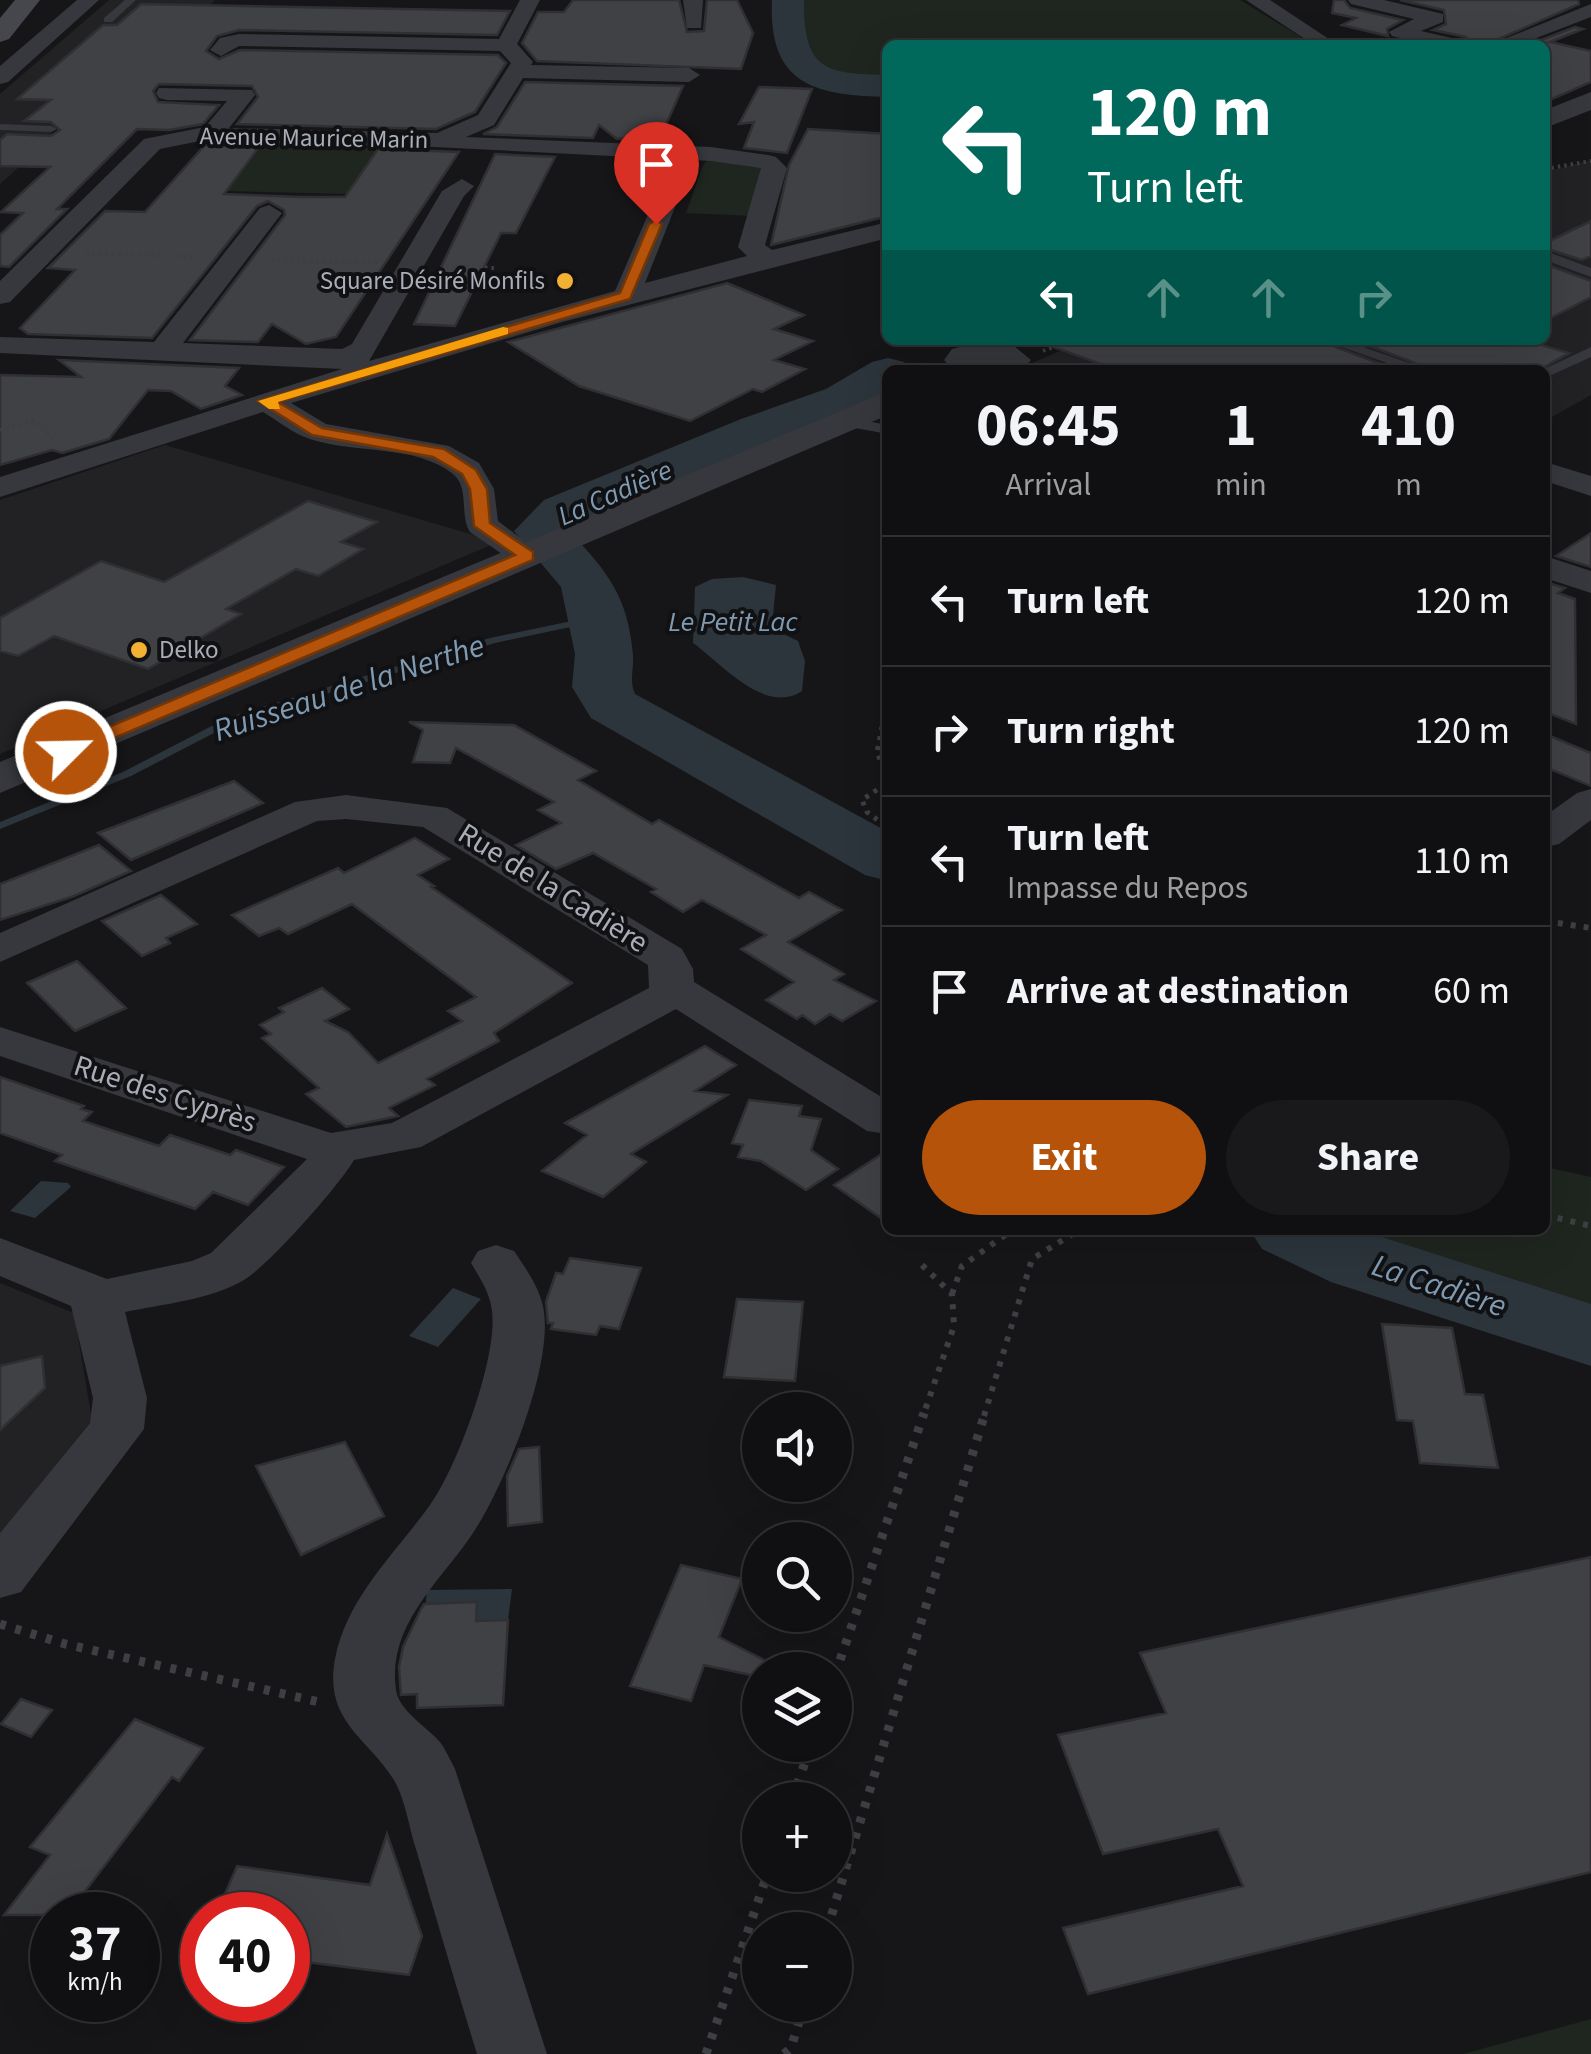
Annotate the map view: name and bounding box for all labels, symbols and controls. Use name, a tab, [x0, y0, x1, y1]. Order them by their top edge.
text: 120 m	[1087, 63, 1272, 163]
icon: left	[922, 80, 1052, 210]
street label: Avenue Maurice Marin	[199, 118, 429, 158]
pin	[614, 122, 699, 225]
icon: arrive	[629, 137, 684, 192]
text: Turn left	[1087, 156, 1243, 220]
place label: Square Désiré Monfils	[320, 263, 545, 299]
marker: Square Désiré Monfils	[554, 270, 576, 292]
icon: left	[1031, 270, 1086, 325]
icon: ahead	[1136, 270, 1191, 325]
icon: ahead	[1241, 270, 1296, 325]
icon: right	[1346, 270, 1401, 325]
text: 06:45	[976, 384, 1121, 469]
text: 1	[1225, 384, 1257, 469]
text: 410	[1361, 384, 1456, 469]
water label: La Cadière	[551, 450, 679, 536]
text: Arrival	[1005, 462, 1091, 508]
text: min	[1215, 462, 1267, 508]
text: m	[1395, 462, 1422, 508]
icon: left	[922, 574, 977, 629]
text: Turn left	[1007, 574, 1149, 628]
text: 120 m	[1414, 574, 1510, 628]
water label: Le Petit Lac	[668, 602, 799, 642]
water label: Ruisseau de la Nerthe	[208, 623, 490, 753]
place label: Delko	[159, 632, 219, 668]
marker: Delko	[128, 639, 150, 661]
position arrow	[14, 700, 118, 804]
icon: right	[922, 704, 977, 759]
text: Turn right	[1007, 704, 1175, 758]
text: 120 m	[1414, 704, 1510, 758]
text: Turn left	[1007, 811, 1149, 865]
street label: Rue de la Cadière	[450, 812, 656, 964]
icon: left	[922, 834, 977, 889]
text: 110 m	[1414, 834, 1510, 888]
text: Impasse du Repos	[1007, 865, 1248, 911]
icon: arrive	[922, 964, 977, 1019]
text: Arrive at destination	[1007, 964, 1349, 1018]
text: 60 m	[1433, 964, 1510, 1018]
street label: Rue des Cyprès	[68, 1044, 262, 1144]
button: Exit	[922, 1100, 1206, 1215]
button: Share	[1226, 1100, 1510, 1215]
water label: La Cadière	[1366, 1243, 1512, 1329]
map controls	[742, 1392, 852, 2022]
button: sound	[742, 1392, 852, 1502]
button: search	[742, 1522, 852, 1632]
button: layers	[742, 1652, 852, 1762]
button: +	[742, 1782, 852, 1892]
speed limit sign: 40	[180, 1892, 310, 2022]
text: 37	[69, 1909, 121, 1980]
button: −	[742, 1912, 852, 2022]
text: km/h	[67, 1964, 123, 2000]

